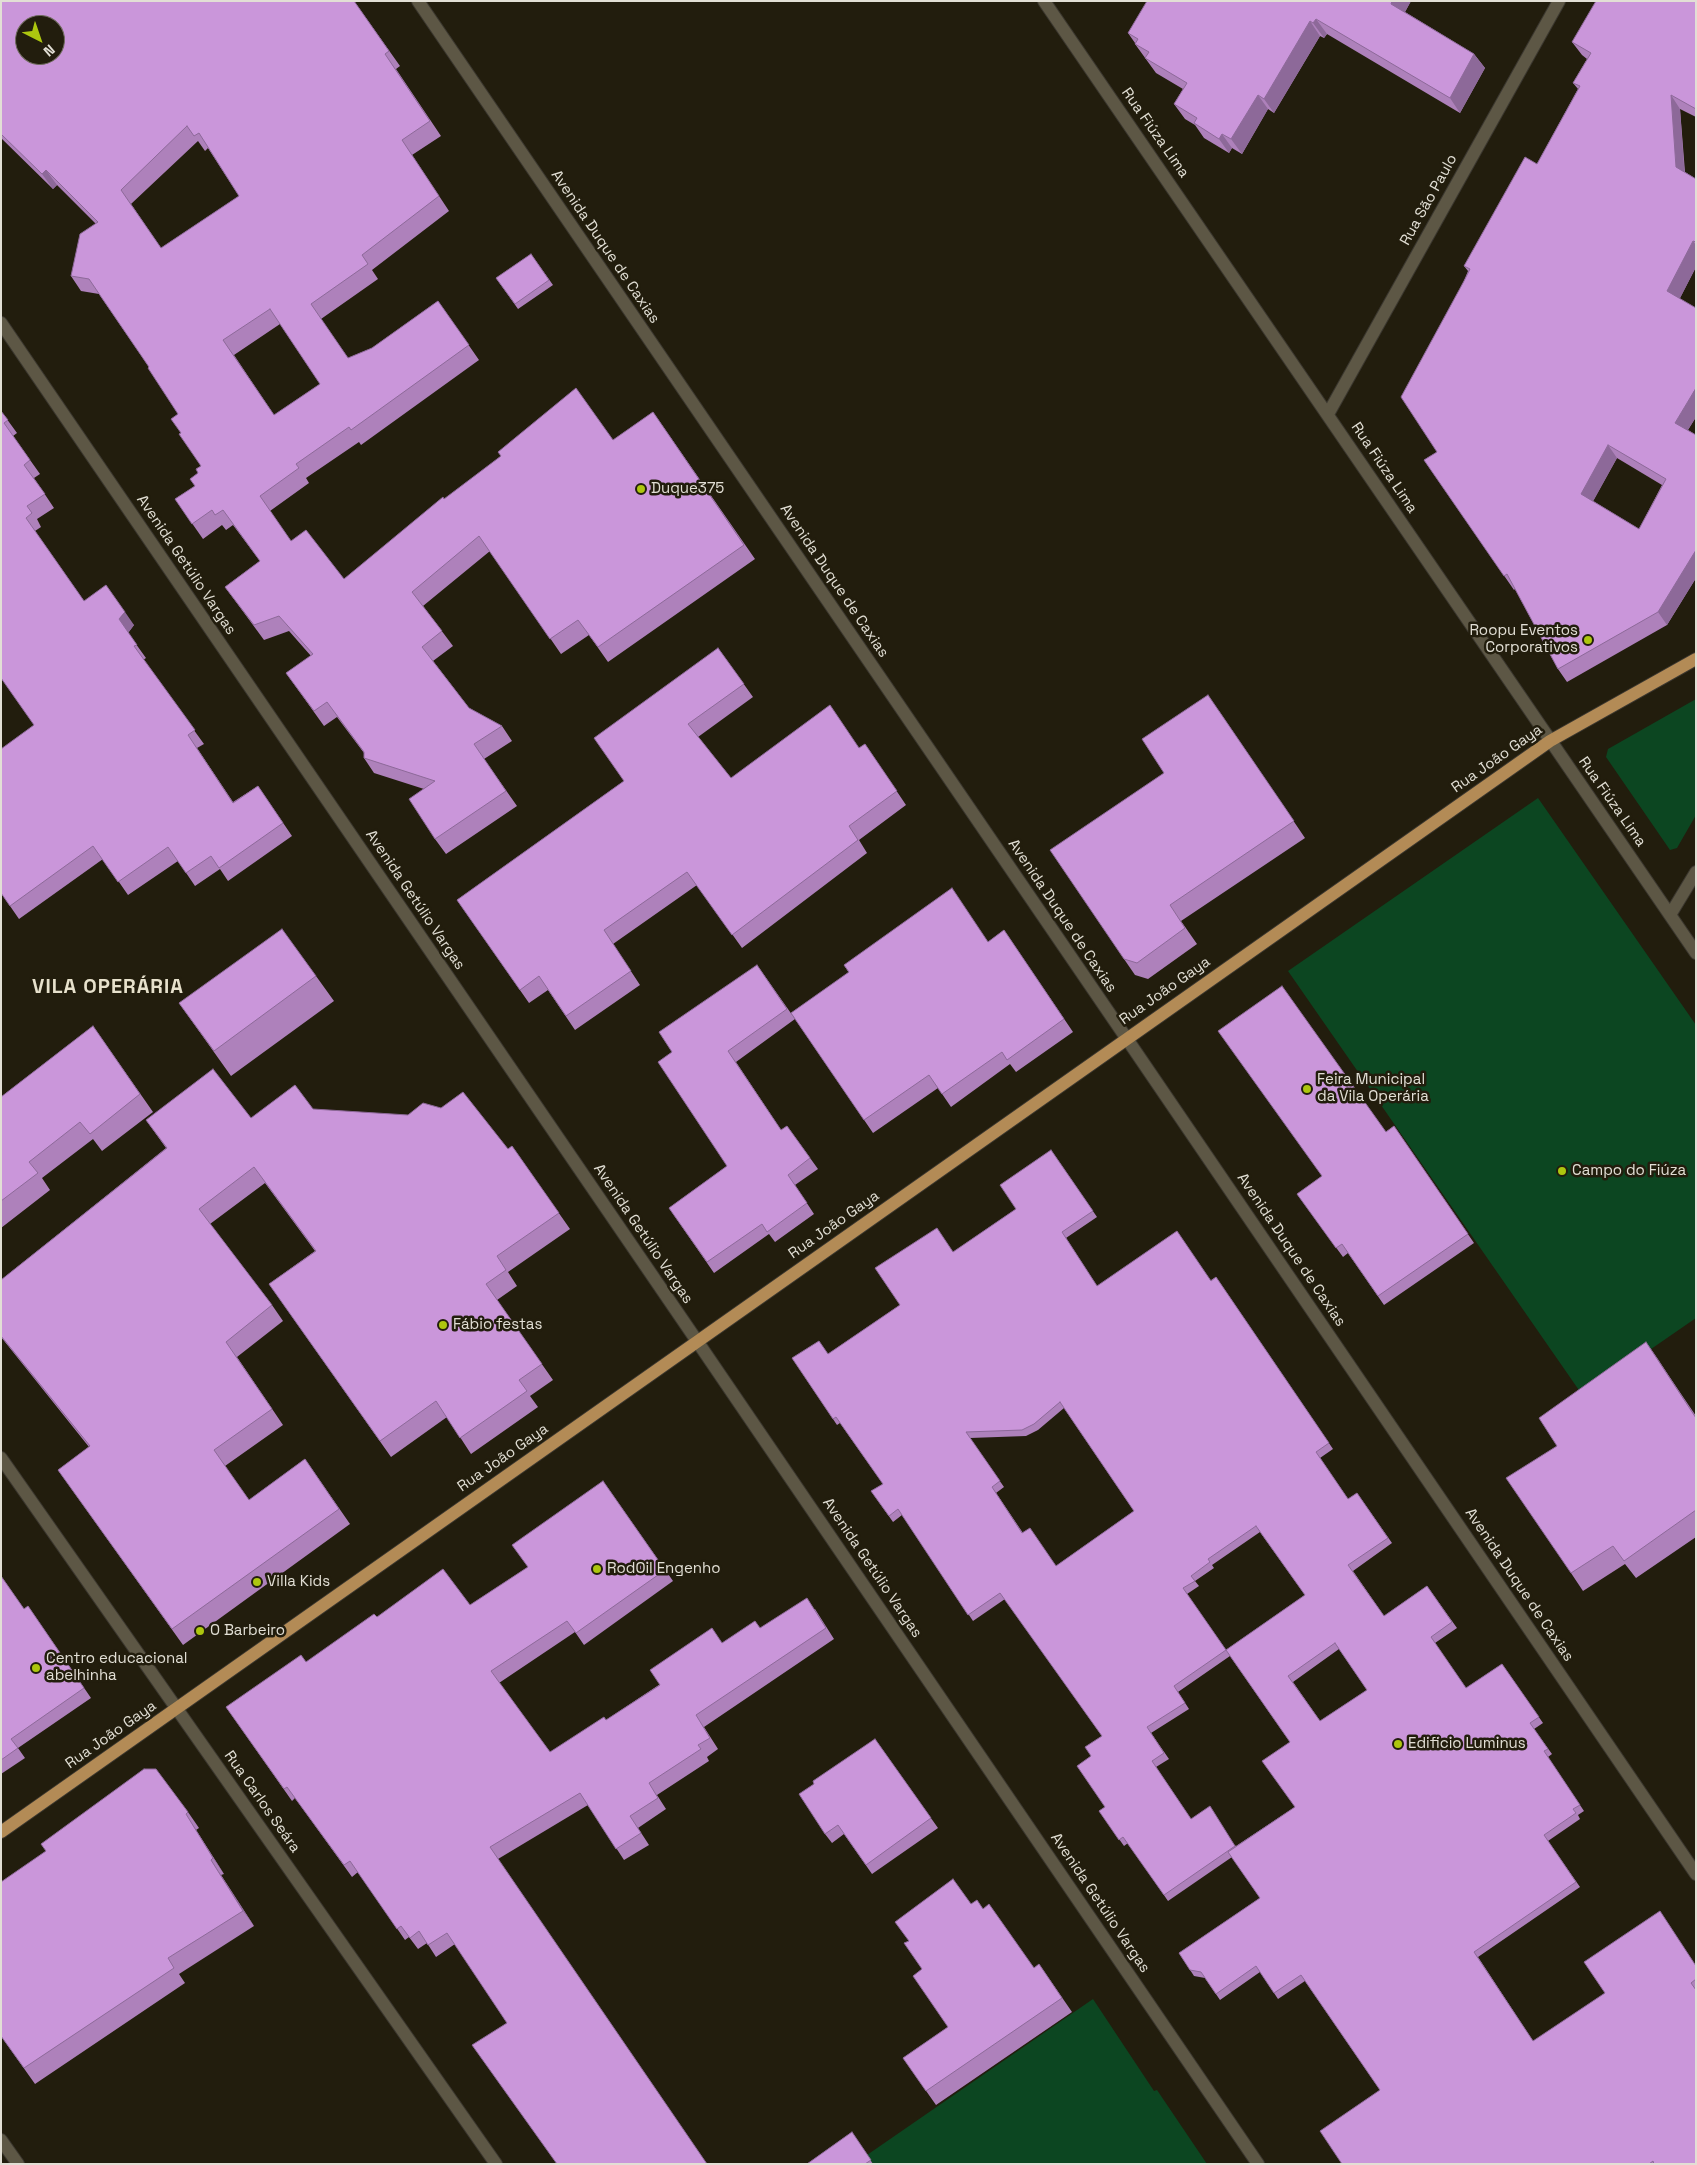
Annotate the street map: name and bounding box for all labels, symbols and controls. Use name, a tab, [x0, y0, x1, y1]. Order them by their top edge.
north arrow	[15, 15, 65, 65]
text: N	[40, 41, 59, 60]
street label: Rua Fiúza Lima	[1117, 85, 1193, 181]
street label: Rua São Paulo	[1397, 151, 1461, 249]
street label: Avenida Duque de Caxias	[547, 167, 663, 327]
street label: Rua Fiúza Lima	[1347, 419, 1421, 517]
place label: Duque375	[651, 480, 724, 498]
marker: Duque375	[635, 483, 647, 495]
street label: Avenida Getúlio Vargas	[132, 492, 240, 638]
street label: Avenida Duque de Caxias	[776, 501, 892, 661]
place label: Roopu Eventos Corporativos	[1469, 622, 1578, 657]
marker: Roopu Eventos Corporativos	[1582, 634, 1594, 646]
street label: Rua João Gaya	[1448, 721, 1546, 797]
street label: Rua Fiúza Lima	[1574, 754, 1650, 850]
street label: Avenida Getúlio Vargas	[361, 827, 469, 973]
street label: Avenida Duque de Caxias	[1004, 836, 1120, 996]
street label: Rua João Gaya	[1116, 953, 1214, 1029]
district label: VILA OPERÁRIA	[30, 976, 186, 1000]
place label: Feira Municipal da Vila Operária	[1317, 1071, 1429, 1106]
marker: Feira Municipal da Vila Operária	[1301, 1083, 1313, 1095]
street label: Avenida Getúlio Vargas	[589, 1161, 697, 1307]
place label: Campo do Fiúza	[1572, 1162, 1686, 1180]
marker: Campo do Fiúza	[1556, 1165, 1568, 1177]
street label: Avenida Duque de Caxias	[1233, 1170, 1349, 1330]
street label: Rua João Gaya	[785, 1187, 883, 1263]
place label: Fábio festas	[453, 1316, 542, 1334]
marker: Fábio festas	[437, 1319, 449, 1331]
street label: Rua João Gaya	[454, 1420, 552, 1496]
street label: Avenida Getúlio Vargas	[818, 1495, 926, 1641]
street label: Avenida Duque de Caxias	[1461, 1505, 1577, 1665]
place label: RodOil Engenho	[607, 1560, 720, 1578]
marker: RodOil Engenho	[591, 1563, 603, 1575]
place label: Villa Kids	[267, 1573, 330, 1591]
marker: Villa Kids	[251, 1576, 263, 1588]
place label: O Barbeiro	[210, 1622, 285, 1640]
marker: O Barbeiro	[194, 1625, 206, 1637]
place label: Centro educacional abelhinha	[46, 1650, 187, 1685]
marker: Centro educacional abelhinha	[30, 1662, 42, 1674]
street label: Rua João Gaya	[62, 1697, 160, 1773]
place label: Edificio Luminus	[1408, 1735, 1526, 1753]
marker: Edificio Luminus	[1392, 1738, 1404, 1750]
street label: Rua Carlos Seára	[220, 1747, 304, 1857]
street label: Avenida Getúlio Vargas	[1046, 1830, 1154, 1976]

